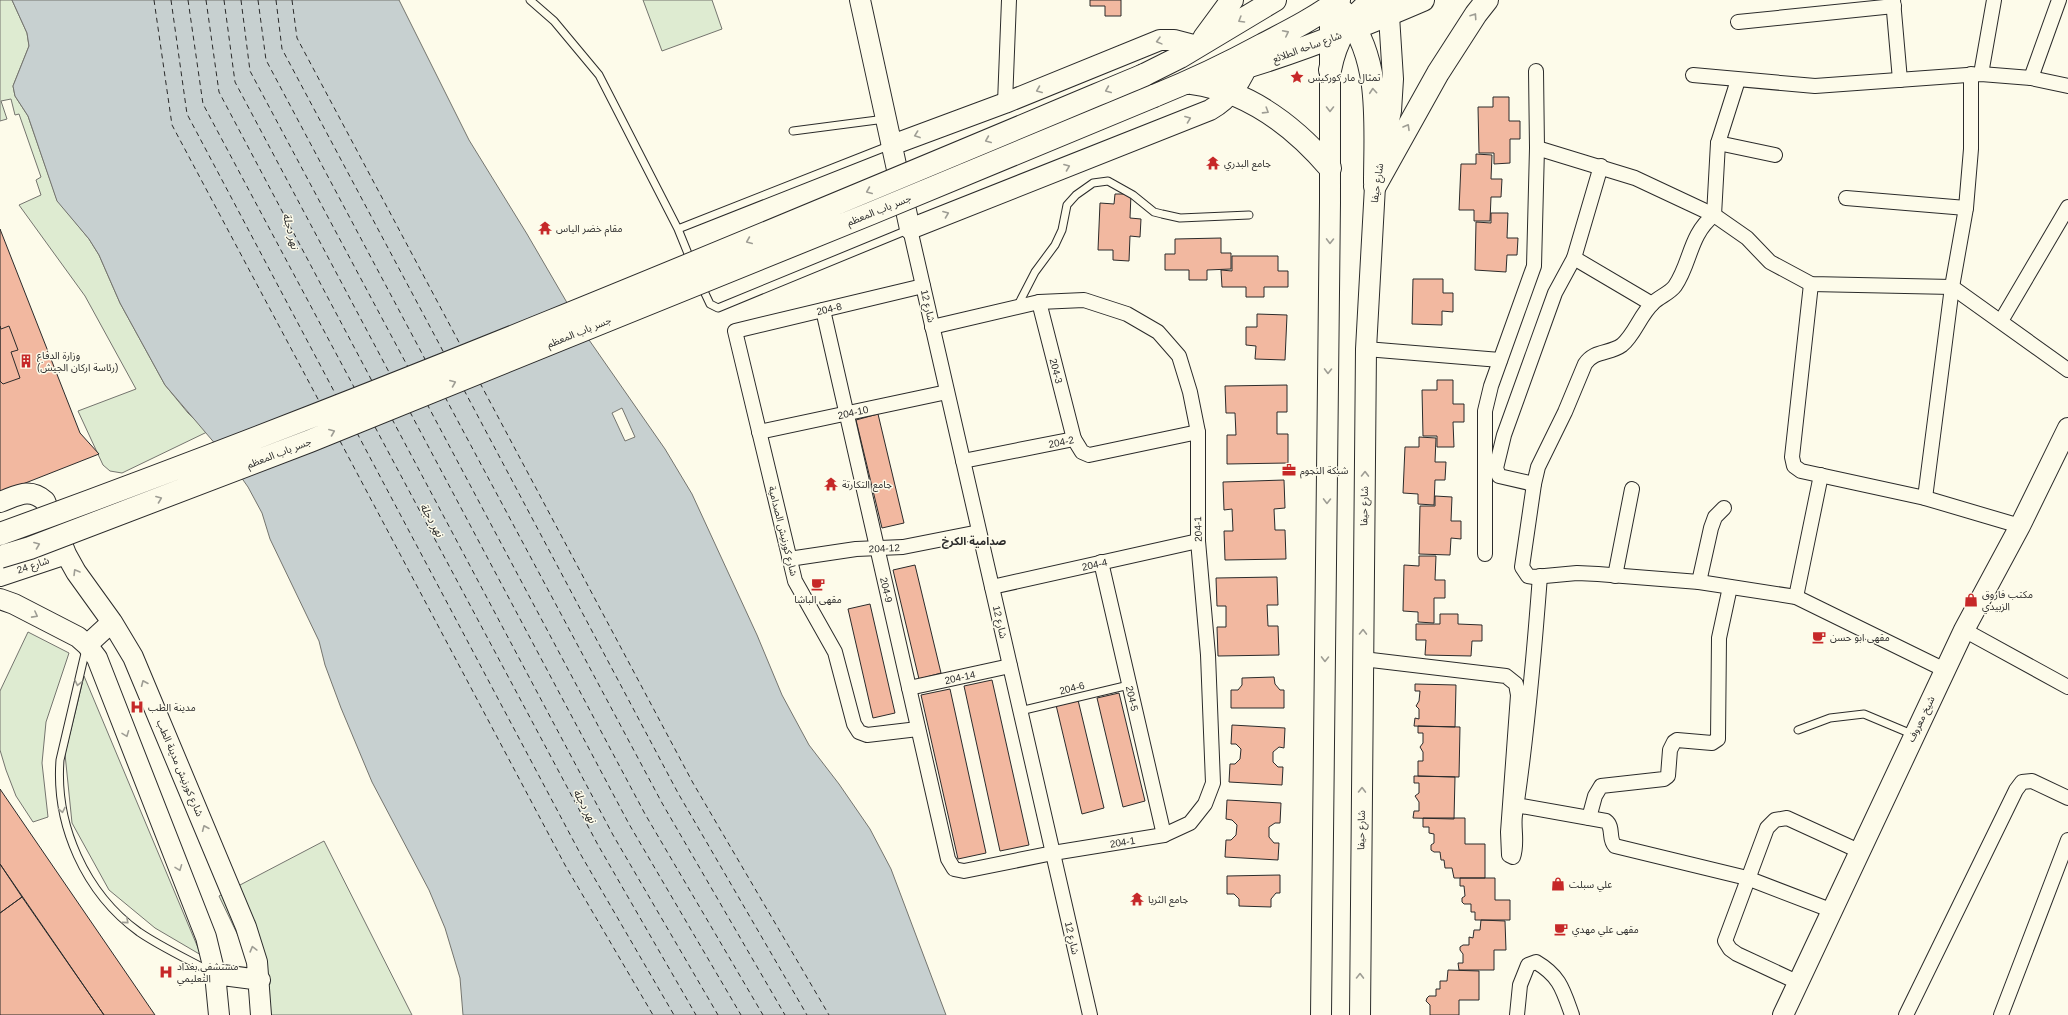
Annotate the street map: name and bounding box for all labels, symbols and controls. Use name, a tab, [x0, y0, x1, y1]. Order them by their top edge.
one-way arrow	[1469, 13, 1477, 20]
one-way arrow	[1238, 15, 1245, 22]
street label: شارع ساحه الطلائع	[1271, 29, 1344, 66]
one-way arrow	[1282, 30, 1290, 37]
one-way arrow	[1156, 36, 1163, 45]
place icon: تمثال مار كوركيس	[1289, 69, 1305, 85]
place label: تمثال مار كوركيس	[1308, 72, 1380, 84]
one-way arrow	[1035, 85, 1042, 93]
one-way arrow	[1105, 85, 1113, 93]
one-way arrow	[1369, 88, 1378, 94]
one-way arrow	[1262, 106, 1269, 114]
one-way arrow	[1326, 106, 1334, 112]
one-way arrow	[1185, 116, 1192, 124]
one-way arrow	[1402, 124, 1409, 131]
one-way arrow	[914, 131, 921, 139]
one-way arrow	[985, 136, 992, 144]
temple icon: جامع البدري	[1205, 155, 1221, 171]
place label: جامع البدري	[1224, 158, 1271, 171]
street label: شارع حيفا	[1369, 162, 1387, 204]
one-way arrow	[1064, 163, 1071, 171]
one-way arrow	[865, 186, 872, 194]
street label: جسر باب المعظم	[845, 192, 913, 230]
one-way arrow	[943, 211, 950, 219]
water label: نهر دجلة	[280, 212, 302, 252]
temple icon: مقام خضر الياس	[537, 220, 553, 236]
place label: مقام خضر الياس	[556, 223, 623, 237]
one-way arrow	[745, 236, 753, 244]
one-way arrow	[1326, 238, 1334, 244]
street label: شارع 12	[917, 288, 937, 324]
street label: 204-8	[815, 300, 843, 317]
street label: جسر باب المعظم	[545, 314, 613, 352]
place label: وزارة الدفاع (رئاسة اركان الجيش)	[37, 350, 118, 374]
building icon: وزارة الدفاع (رئاسة اركان الجيش)	[18, 353, 34, 369]
street label: 204-3	[1048, 357, 1065, 385]
one-way arrow	[1324, 368, 1332, 374]
one-way arrow	[449, 380, 456, 388]
street label: 204-10	[837, 403, 870, 421]
one-way arrow	[328, 429, 336, 437]
street label: 204-2	[1047, 434, 1075, 449]
street label: جسر باب المعظم	[245, 436, 314, 472]
office icon: شبكة النجوم	[1281, 462, 1297, 478]
place label: شبكة النجوم	[1300, 465, 1348, 479]
one-way arrow	[1361, 471, 1369, 477]
temple icon: جامع التكارتة	[823, 476, 839, 492]
place label: جامع التكارتة	[842, 479, 892, 492]
street label: شارع كورنيش الصدامية	[765, 485, 800, 578]
street label: شارع حيفا	[1358, 486, 1372, 526]
one-way arrow	[155, 495, 162, 503]
one-way arrow	[1323, 498, 1331, 504]
water label: نهر دجلة	[417, 501, 447, 541]
street label: 204-1	[1192, 516, 1204, 542]
district label: صدامية الكرخ	[942, 535, 1007, 549]
one-way arrow	[34, 541, 41, 549]
street label: 204-12	[868, 542, 900, 554]
street label: شارع 24	[15, 554, 51, 578]
street label: 204-4	[1081, 556, 1109, 572]
one-way arrow	[74, 569, 81, 576]
cafe icon: مقهى الباشا	[810, 576, 826, 592]
street label: 204-9	[879, 576, 895, 604]
place label: مكتب فاروق الزبيدي	[1982, 589, 2033, 614]
shop icon: مكتب فاروق الزبيدي	[1963, 592, 1979, 608]
place label: مقهى الباشا	[794, 594, 842, 605]
street label: شارع 12	[989, 604, 1009, 640]
one-way arrow	[31, 610, 39, 617]
one-way arrow	[1359, 629, 1367, 635]
cafe icon: مقهى ابو حسن	[1811, 629, 1827, 645]
place label: مقهى ابو حسن	[1830, 632, 1890, 644]
one-way arrow	[1321, 656, 1329, 662]
street label: 204-14	[943, 668, 977, 686]
one-way arrow	[74, 679, 83, 686]
one-way arrow	[140, 679, 148, 686]
street label: 204-6	[1058, 679, 1086, 696]
street label: 204-5	[1124, 685, 1141, 713]
street label: شیخ معروف	[1905, 694, 1939, 745]
hospital icon: مدينة الطب	[129, 699, 145, 715]
place label: مدينة الطب	[148, 702, 196, 713]
street label: شارع كورنيش مدينة الطب	[153, 718, 205, 819]
one-way arrow	[122, 731, 130, 738]
water label: نهر دجلة	[570, 787, 600, 827]
one-way arrow	[1358, 787, 1366, 793]
one-way arrow	[58, 807, 66, 814]
street label: شارع حيفا	[1355, 810, 1369, 850]
one-way arrow	[202, 825, 210, 833]
street label: 204-1	[1109, 834, 1136, 849]
one-way arrow	[174, 865, 182, 872]
shop icon: علي سبلت	[1550, 876, 1566, 892]
place label: علي سبلت	[1569, 879, 1612, 892]
temple icon: جامع الثريا	[1129, 891, 1145, 907]
place label: جامع الثريا	[1148, 894, 1189, 907]
one-way arrow	[121, 917, 129, 924]
street label: شارع 12	[1061, 920, 1081, 956]
cafe icon: مقهى علي مهدي	[1553, 921, 1569, 937]
place label: مقهى علي مهدي	[1572, 924, 1639, 937]
one-way arrow	[249, 946, 258, 953]
place label: مستشفى بغداد التعليمي	[177, 961, 238, 986]
hospital icon: مستشفى بغداد التعليمي	[158, 964, 174, 980]
one-way arrow	[1356, 973, 1364, 979]

